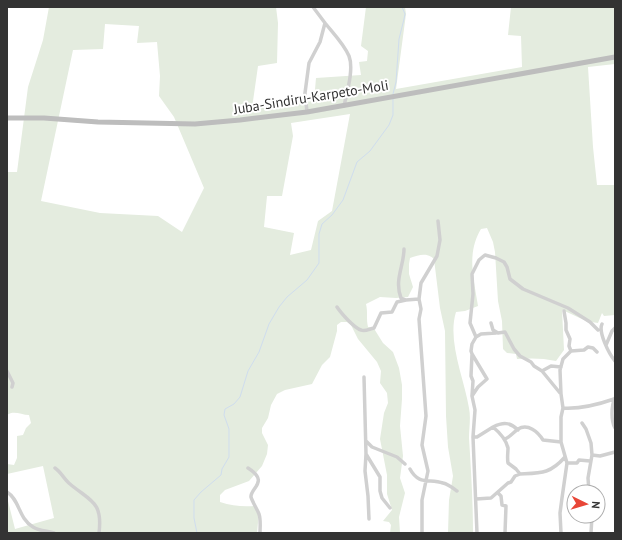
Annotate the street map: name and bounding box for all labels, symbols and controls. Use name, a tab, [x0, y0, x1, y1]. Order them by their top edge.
street label: Juba-Sindiru-Karpeto-Moli	[231, 76, 390, 118]
north arrow	[566, 484, 606, 524]
text: N	[589, 501, 603, 509]

